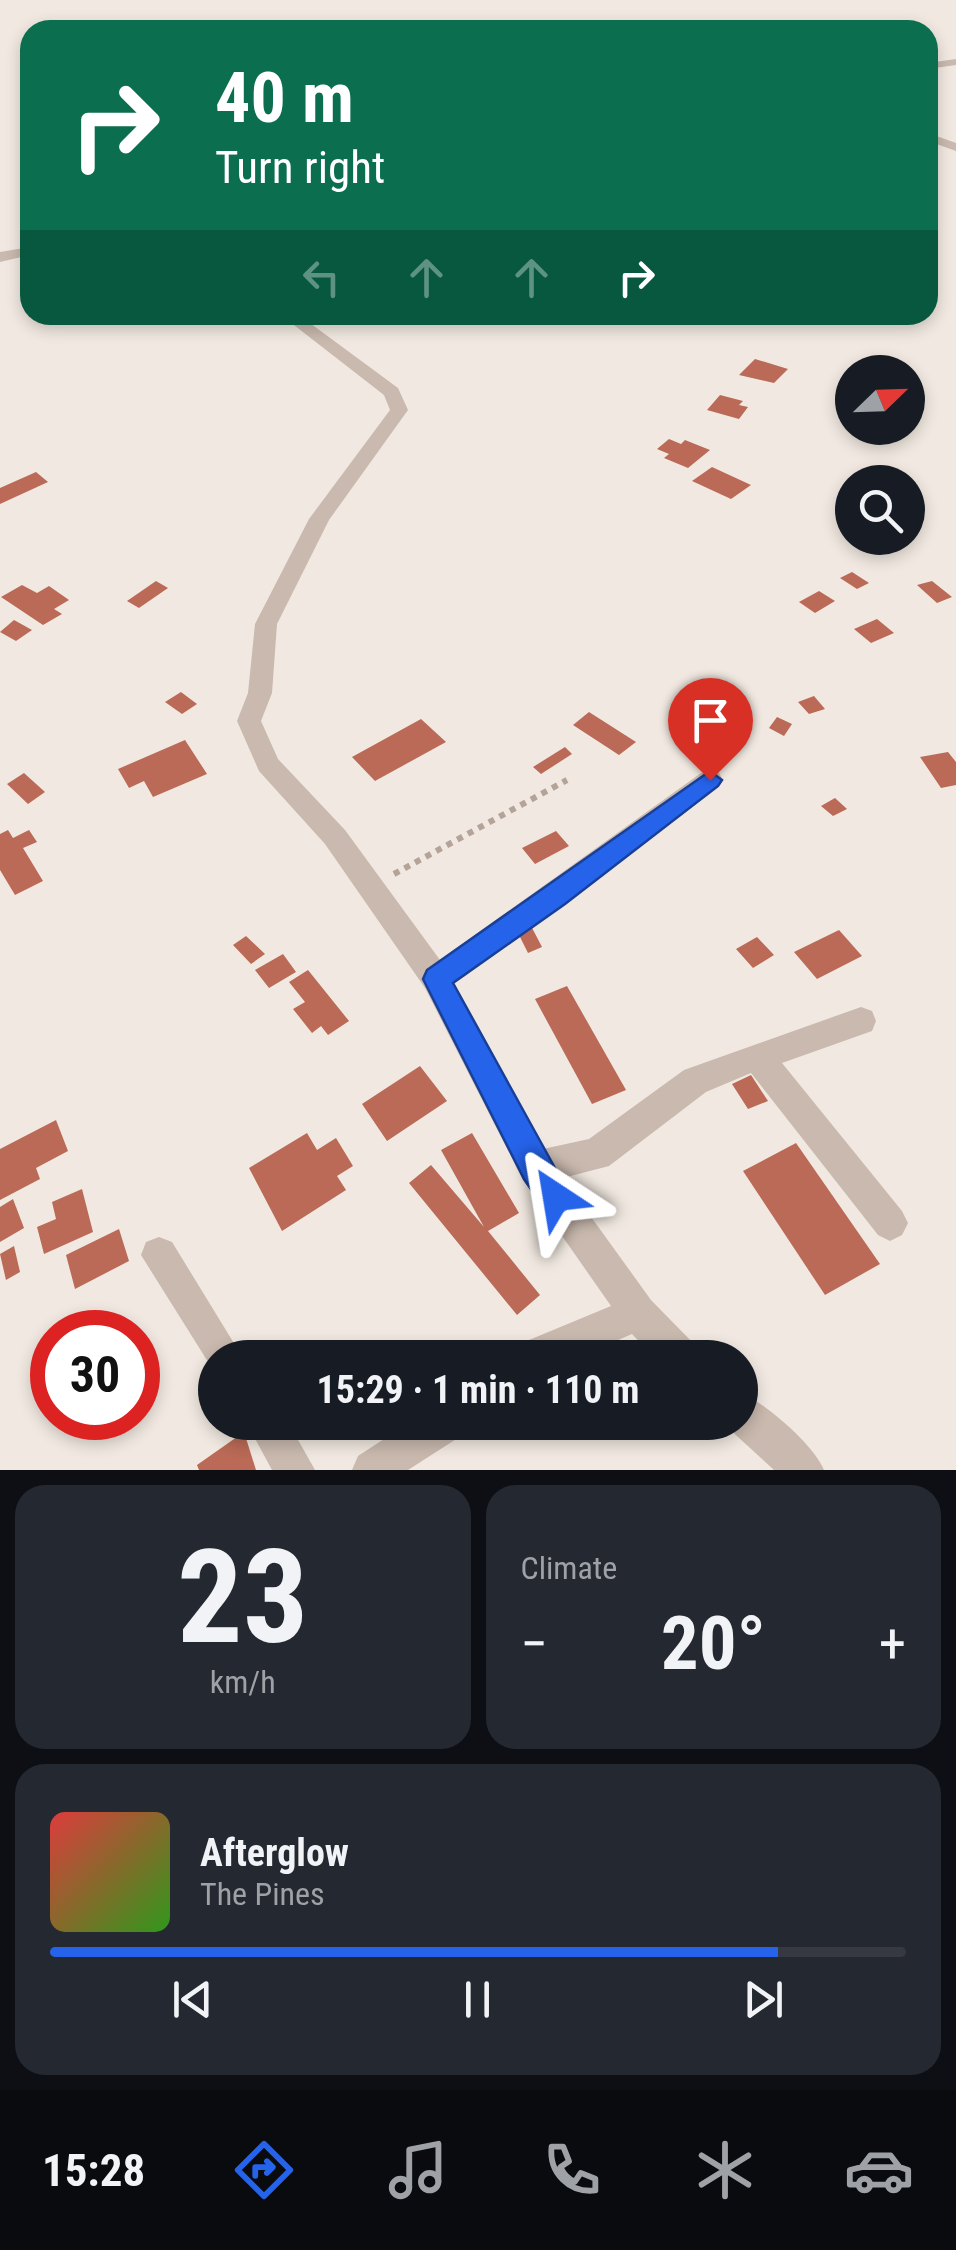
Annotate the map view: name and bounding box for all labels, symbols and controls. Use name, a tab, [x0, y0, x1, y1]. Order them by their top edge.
text: 40 m	[215, 57, 354, 139]
icon: right	[50, 60, 180, 190]
text: Turn right	[215, 141, 385, 194]
icon: left	[294, 250, 349, 305]
icon: ahead	[399, 250, 454, 305]
icon: ahead	[504, 250, 559, 305]
icon: right	[609, 250, 664, 305]
north arrow	[835, 355, 925, 445]
map controls	[835, 355, 925, 555]
button: search	[835, 465, 925, 555]
pin	[668, 678, 753, 781]
icon: arrive	[683, 693, 738, 748]
position arrow	[504, 1145, 608, 1249]
speed limit sign: 30	[30, 1310, 160, 1440]
text: 15:29 · 1 min · 110 m	[317, 1368, 639, 1412]
text: 23	[177, 1521, 308, 1674]
text: Climate	[521, 1549, 617, 1587]
text: 20°	[661, 1599, 766, 1687]
text: −	[521, 1612, 548, 1676]
text: +	[879, 1612, 906, 1676]
text: km/h	[210, 1663, 276, 1701]
text: Afterglow	[200, 1831, 349, 1875]
text: The Pines	[200, 1875, 325, 1913]
icon: previous	[165, 1972, 220, 2027]
icon: pause	[450, 1972, 505, 2027]
icon: next	[736, 1972, 791, 2027]
icon: directions	[229, 2135, 299, 2205]
icon: music	[383, 2135, 453, 2205]
icon: phone	[537, 2135, 607, 2205]
icon: climate	[690, 2135, 760, 2205]
icon: car	[844, 2135, 914, 2205]
text: 15:28	[42, 2144, 145, 2197]

